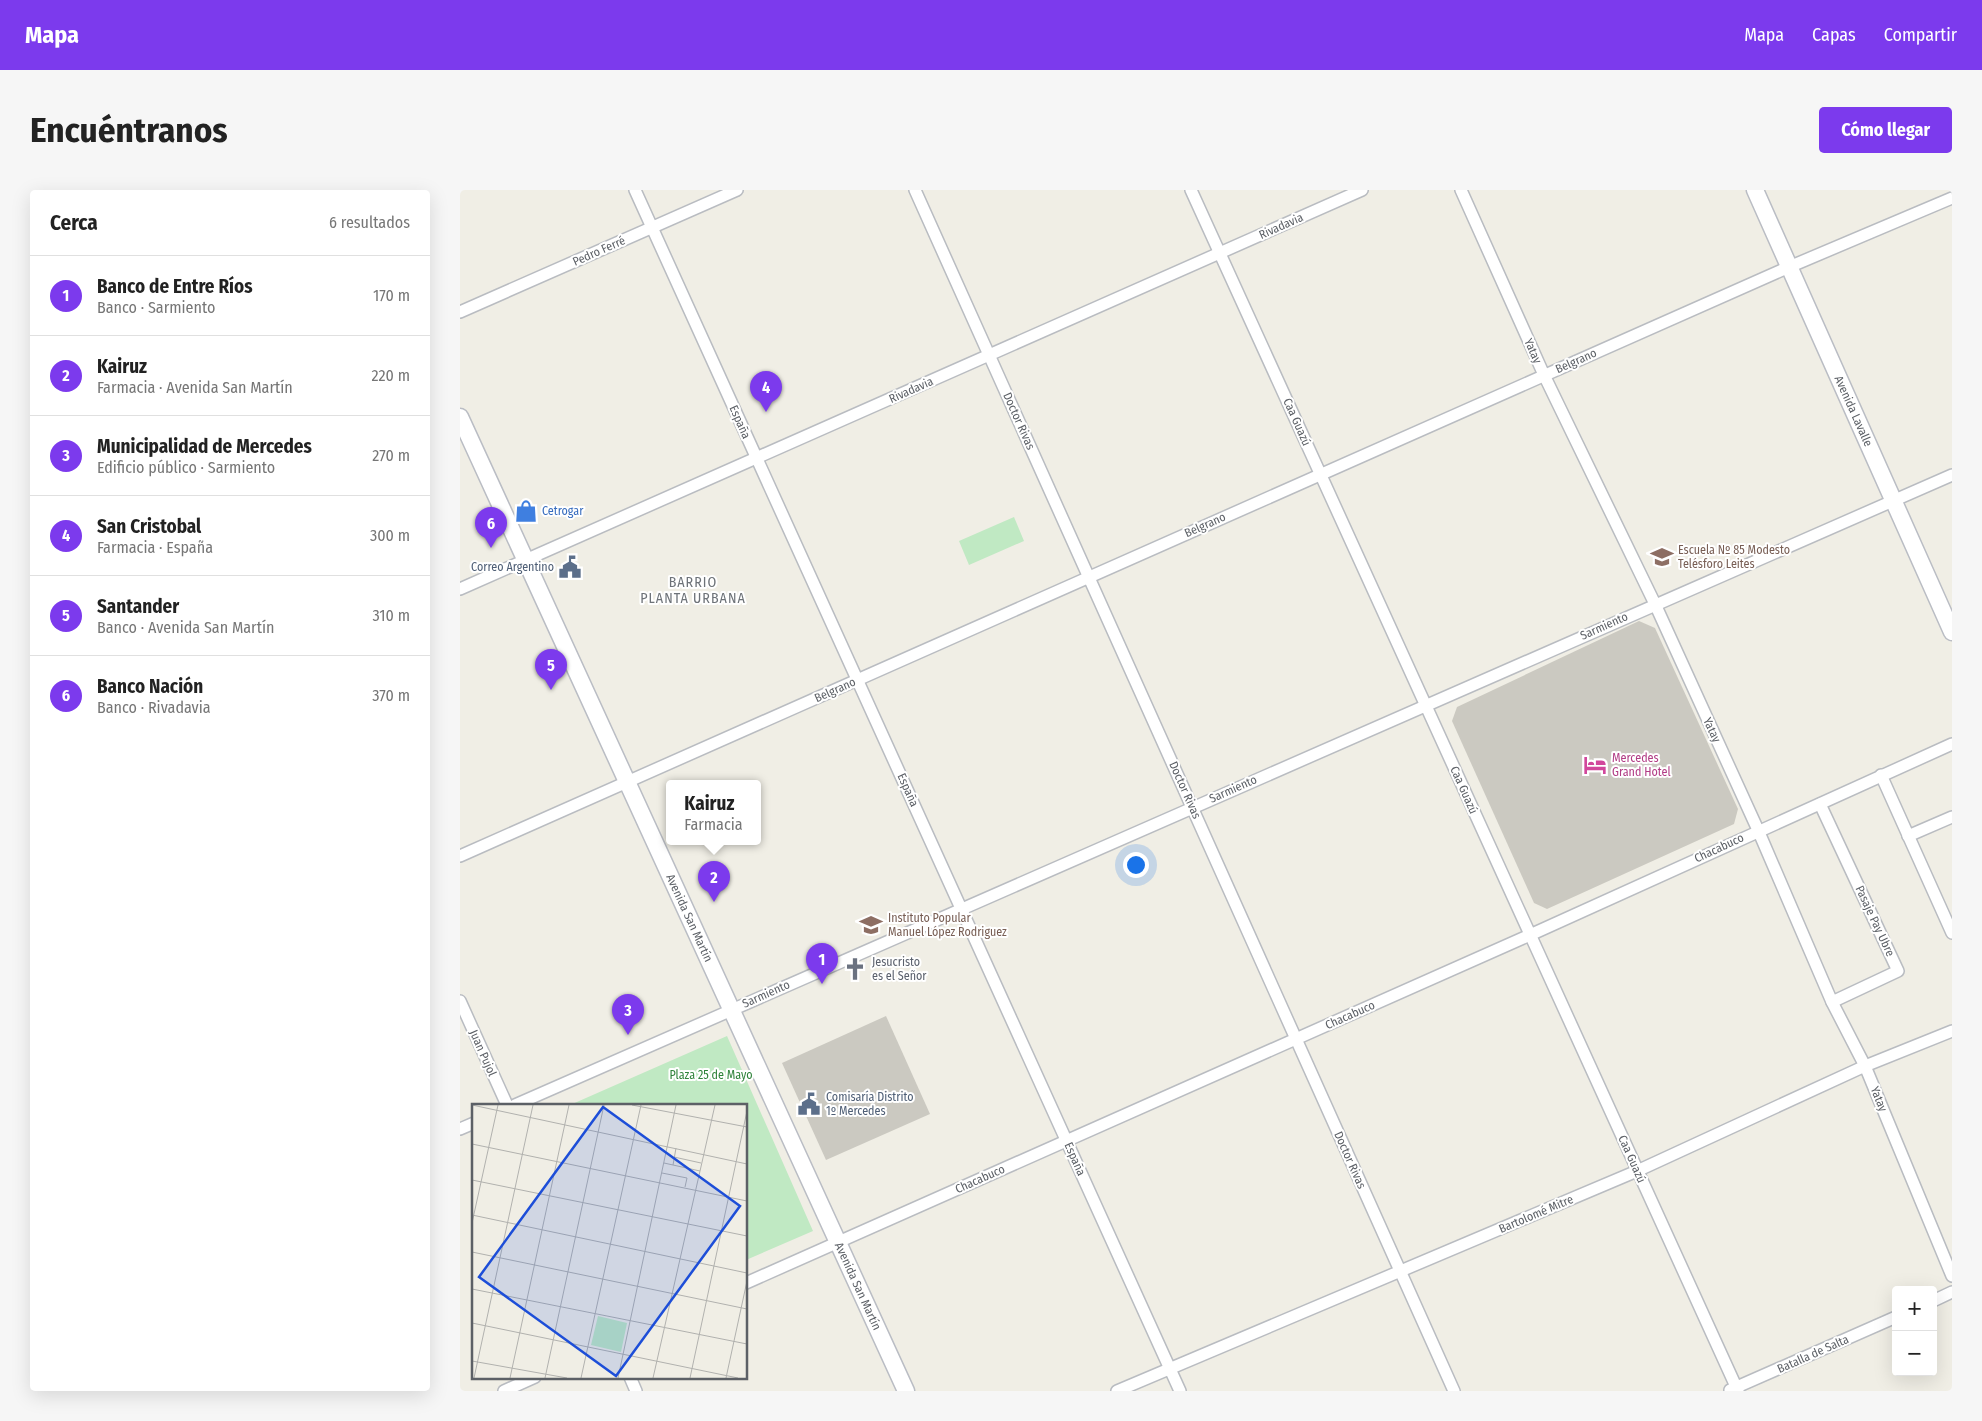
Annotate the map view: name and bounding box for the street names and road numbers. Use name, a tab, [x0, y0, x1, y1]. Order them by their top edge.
street label: Rivadavia	[1257, 210, 1305, 242]
street label: Pedro Ferré	[571, 233, 627, 269]
street label: Yatay	[1521, 336, 1545, 366]
street label: Belgrano	[1553, 346, 1599, 376]
street label: Avenida Lavalle	[1832, 373, 1875, 449]
street label: Rivadavia	[887, 374, 935, 406]
street label: Doctor Rivas	[1000, 390, 1038, 452]
street label: Caa Guazú	[1280, 396, 1314, 448]
street label: España	[726, 403, 754, 441]
street label: Belgrano	[1182, 510, 1228, 540]
street label: Sarmiento	[1578, 609, 1630, 643]
street label: Belgrano	[812, 675, 858, 705]
street label: Yatay	[1700, 715, 1724, 745]
street label: Doctor Rivas	[1166, 759, 1204, 821]
street label: Caa Guazú	[1447, 764, 1481, 816]
street label: España	[894, 771, 922, 809]
street label: Sarmiento	[1207, 772, 1259, 806]
street label: Chacabuco	[1692, 830, 1746, 866]
street label: Avenida San Martín	[663, 872, 716, 964]
street label: Pasaje Pay Ubre	[1852, 883, 1898, 959]
street label: Sarmiento	[740, 977, 792, 1011]
street label: Chacabuco	[1323, 998, 1377, 1032]
street label: Juan Pujol	[467, 1028, 499, 1078]
street label: Yatay	[1868, 1084, 1891, 1114]
street label: Doctor Rivas	[1331, 1129, 1369, 1191]
street label: Caa Guazú	[1615, 1133, 1649, 1185]
street label: España	[1061, 1140, 1089, 1178]
street label: Chacabuco	[953, 1162, 1007, 1196]
street label: Bartolomé Mitre	[1497, 1192, 1575, 1236]
street label: Avenida San Martín	[832, 1240, 884, 1332]
street label: Batalla de Salta	[1775, 1332, 1851, 1376]

